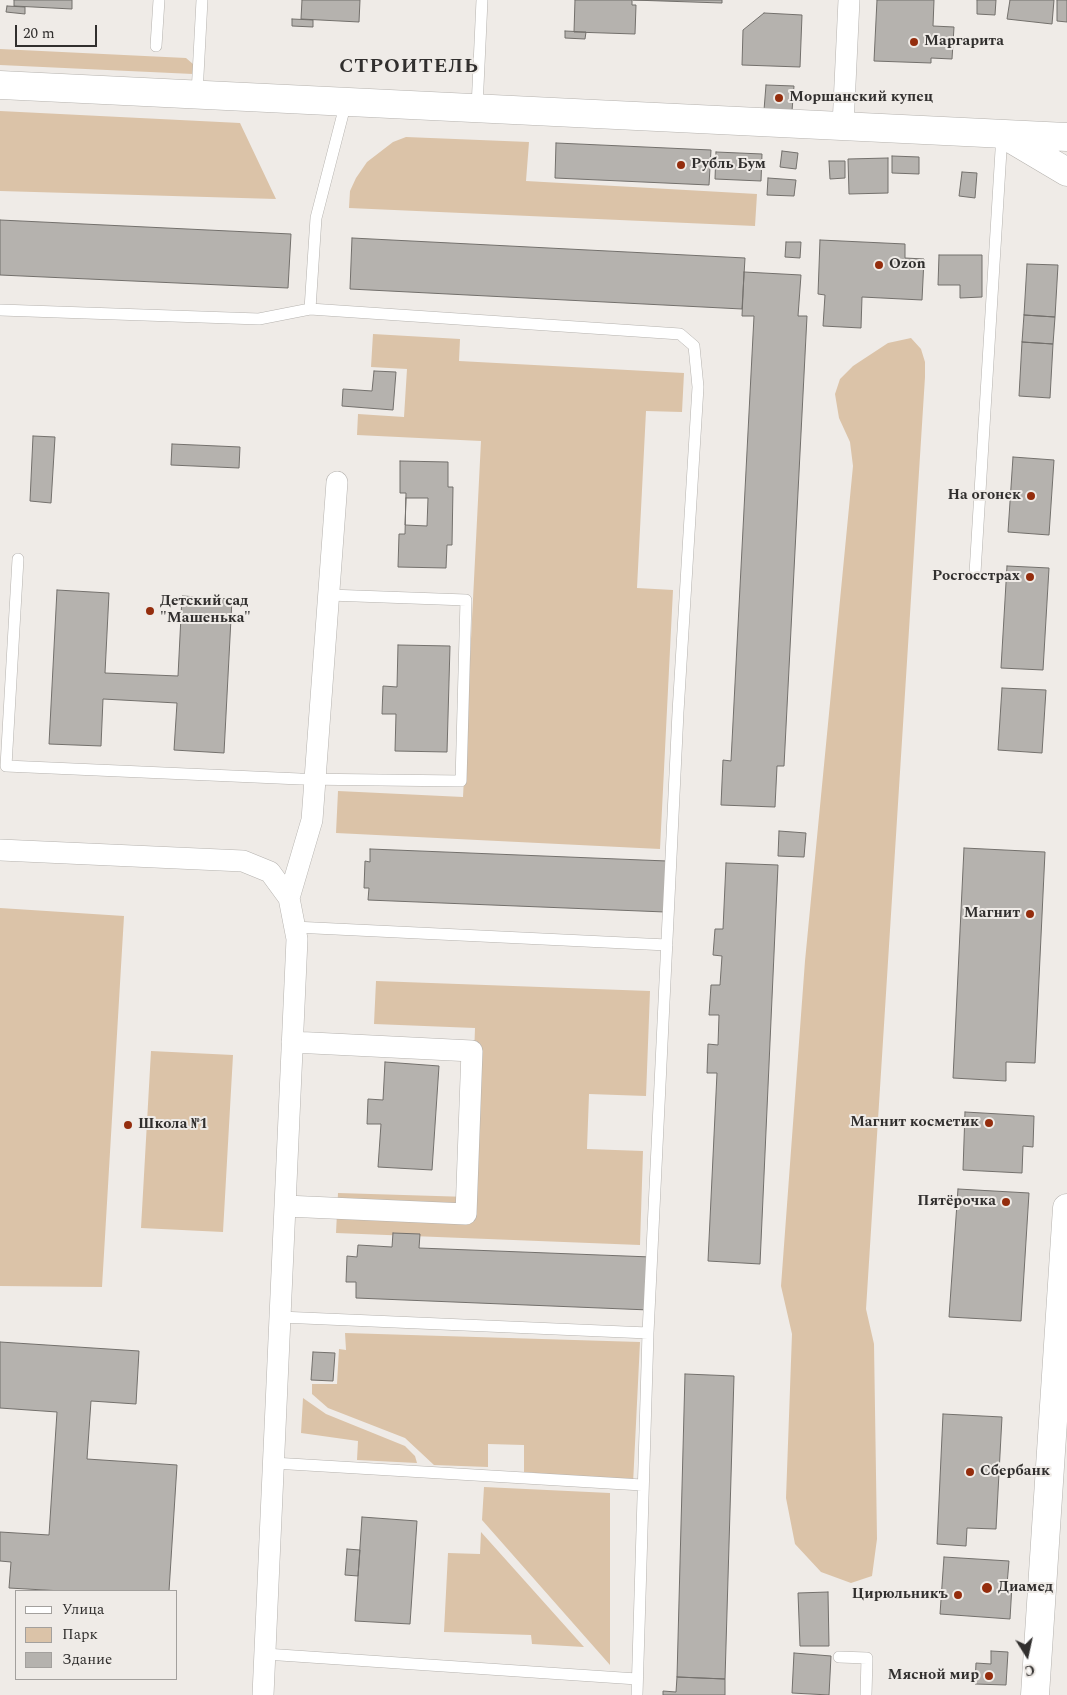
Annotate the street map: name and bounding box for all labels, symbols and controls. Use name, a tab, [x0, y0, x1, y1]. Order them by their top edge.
scale bar	[18, 15, 100, 47]
text: 20 m	[23, 22, 55, 45]
place label: Маргарита	[924, 33, 1004, 51]
marker: Маргарита	[908, 36, 920, 48]
district label: СТРОИТЕЛЬ	[338, 56, 480, 80]
place label: Моршанский купец	[789, 89, 933, 107]
marker: Моршанский купец	[773, 92, 785, 104]
place label: Рубль Бум	[691, 156, 766, 174]
marker: Рубль Бум	[675, 159, 687, 171]
place label: Ozon	[889, 256, 926, 274]
marker: Ozon	[873, 259, 885, 271]
place label: На огонек	[948, 487, 1021, 505]
marker: На огонек	[1025, 490, 1037, 502]
place label: Росгосстрах	[932, 568, 1020, 586]
marker: Росгосстрах	[1024, 571, 1036, 583]
place label: Детский сад "Машенька"	[160, 593, 251, 628]
marker: Детский сад "Машенька"	[144, 605, 156, 617]
place label: Магнит	[964, 905, 1020, 923]
marker: Магнит	[1024, 908, 1036, 920]
place label: Магнит косметик	[850, 1114, 979, 1132]
place label: Школа №1	[138, 1116, 208, 1134]
marker: Магнит косметик	[983, 1117, 995, 1129]
marker: Школа №1	[122, 1119, 134, 1131]
place label: Пятёрочка	[917, 1193, 996, 1211]
marker: Пятёрочка	[1000, 1196, 1012, 1208]
place label: Сбербанк	[980, 1463, 1050, 1481]
marker: Сбербанк	[964, 1466, 976, 1478]
place label: Диамед	[998, 1579, 1053, 1597]
marker: Диамед	[980, 1581, 994, 1595]
place label: Цирюльникъ	[852, 1586, 948, 1604]
marker: Цирюльникъ	[952, 1589, 964, 1601]
legend	[15, 1590, 178, 1680]
text: Улица	[62, 1598, 104, 1621]
text: Парк	[62, 1623, 98, 1646]
north arrow	[1002, 1630, 1052, 1680]
text: Здание	[62, 1648, 112, 1671]
text: С	[1023, 1659, 1036, 1681]
place label: Мясной мир	[888, 1667, 979, 1685]
marker: Мясной мир	[983, 1670, 995, 1682]

